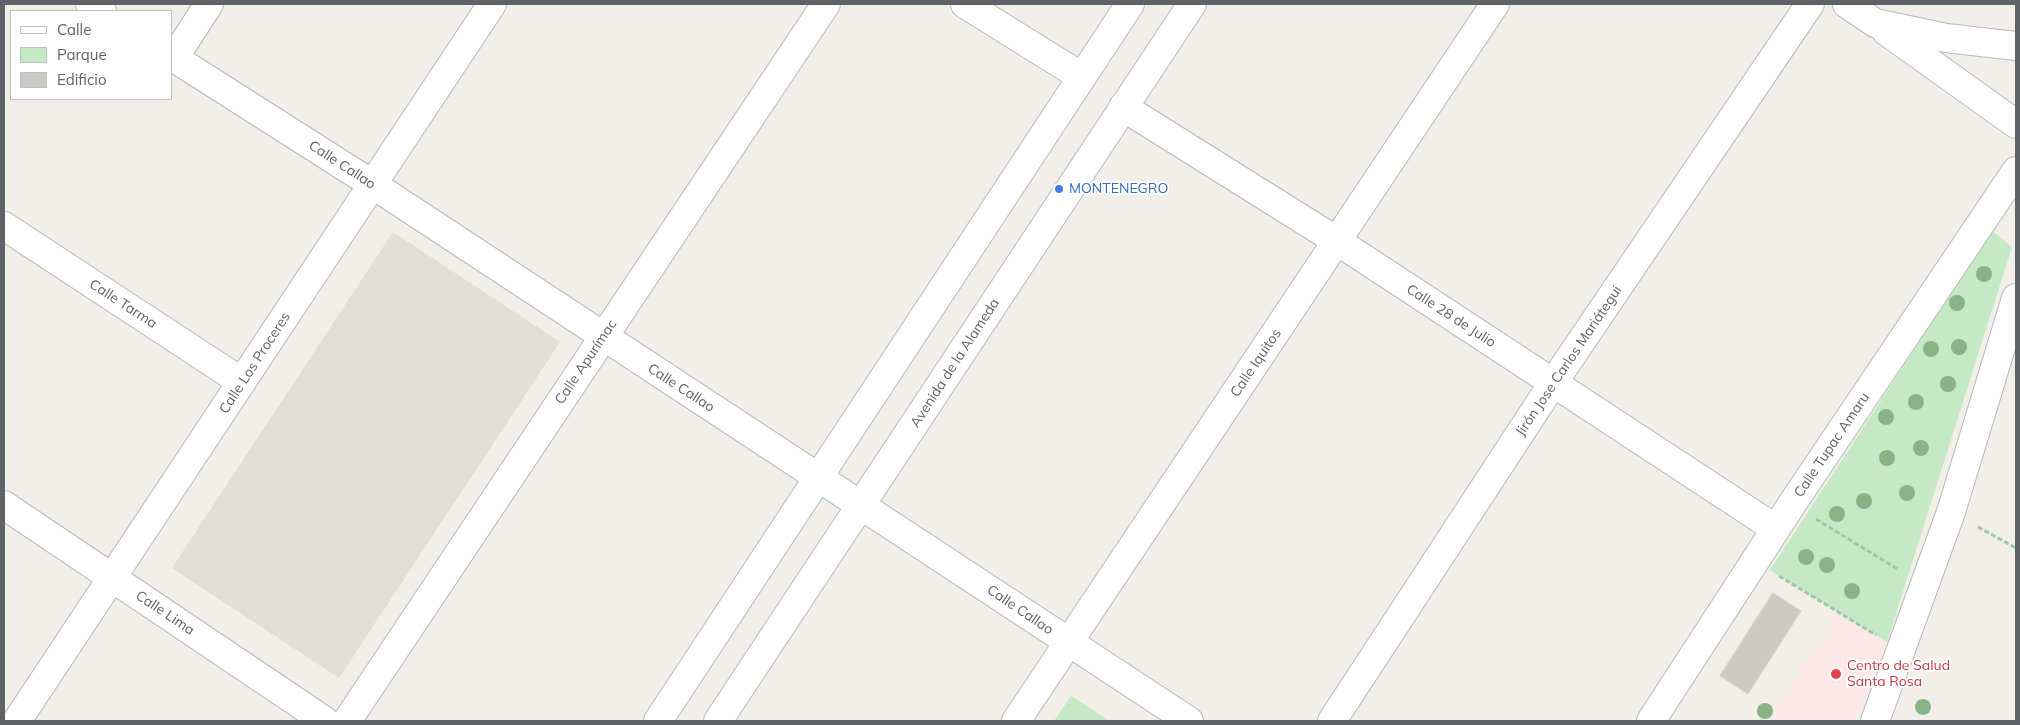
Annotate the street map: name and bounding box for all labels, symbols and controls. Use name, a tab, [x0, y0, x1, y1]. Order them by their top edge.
legend	[10, 10, 172, 100]
text: Calle	[57, 20, 91, 39]
text: Parque	[57, 45, 107, 64]
text: Edificio	[57, 70, 107, 89]
street label: Calle Callao	[305, 137, 379, 193]
place label: MONTENEGRO	[1069, 181, 1168, 197]
marker: MONTENEGRO	[1053, 183, 1065, 195]
street label: Calle Tarma	[86, 276, 160, 332]
street label: Calle 28 de Julio	[1403, 281, 1499, 351]
street label: Jirón Jose Carlos Mariátegui	[1512, 283, 1626, 439]
street label: Avenida de la Alameda	[907, 295, 1003, 431]
street label: Calle Los Proceres	[216, 309, 294, 417]
street label: Calle Apurímac	[552, 316, 620, 408]
street label: Calle Iquitos	[1227, 326, 1285, 400]
street label: Calle Callao	[644, 360, 718, 416]
street label: Calle Tupac Amaru	[1791, 389, 1873, 501]
street label: Calle Callao	[984, 582, 1056, 638]
street label: Calle Lima	[132, 587, 198, 639]
place label: Centro de Salud Santa Rosa	[1847, 658, 1950, 690]
marker: Centro de Salud Santa Rosa	[1829, 667, 1843, 681]

